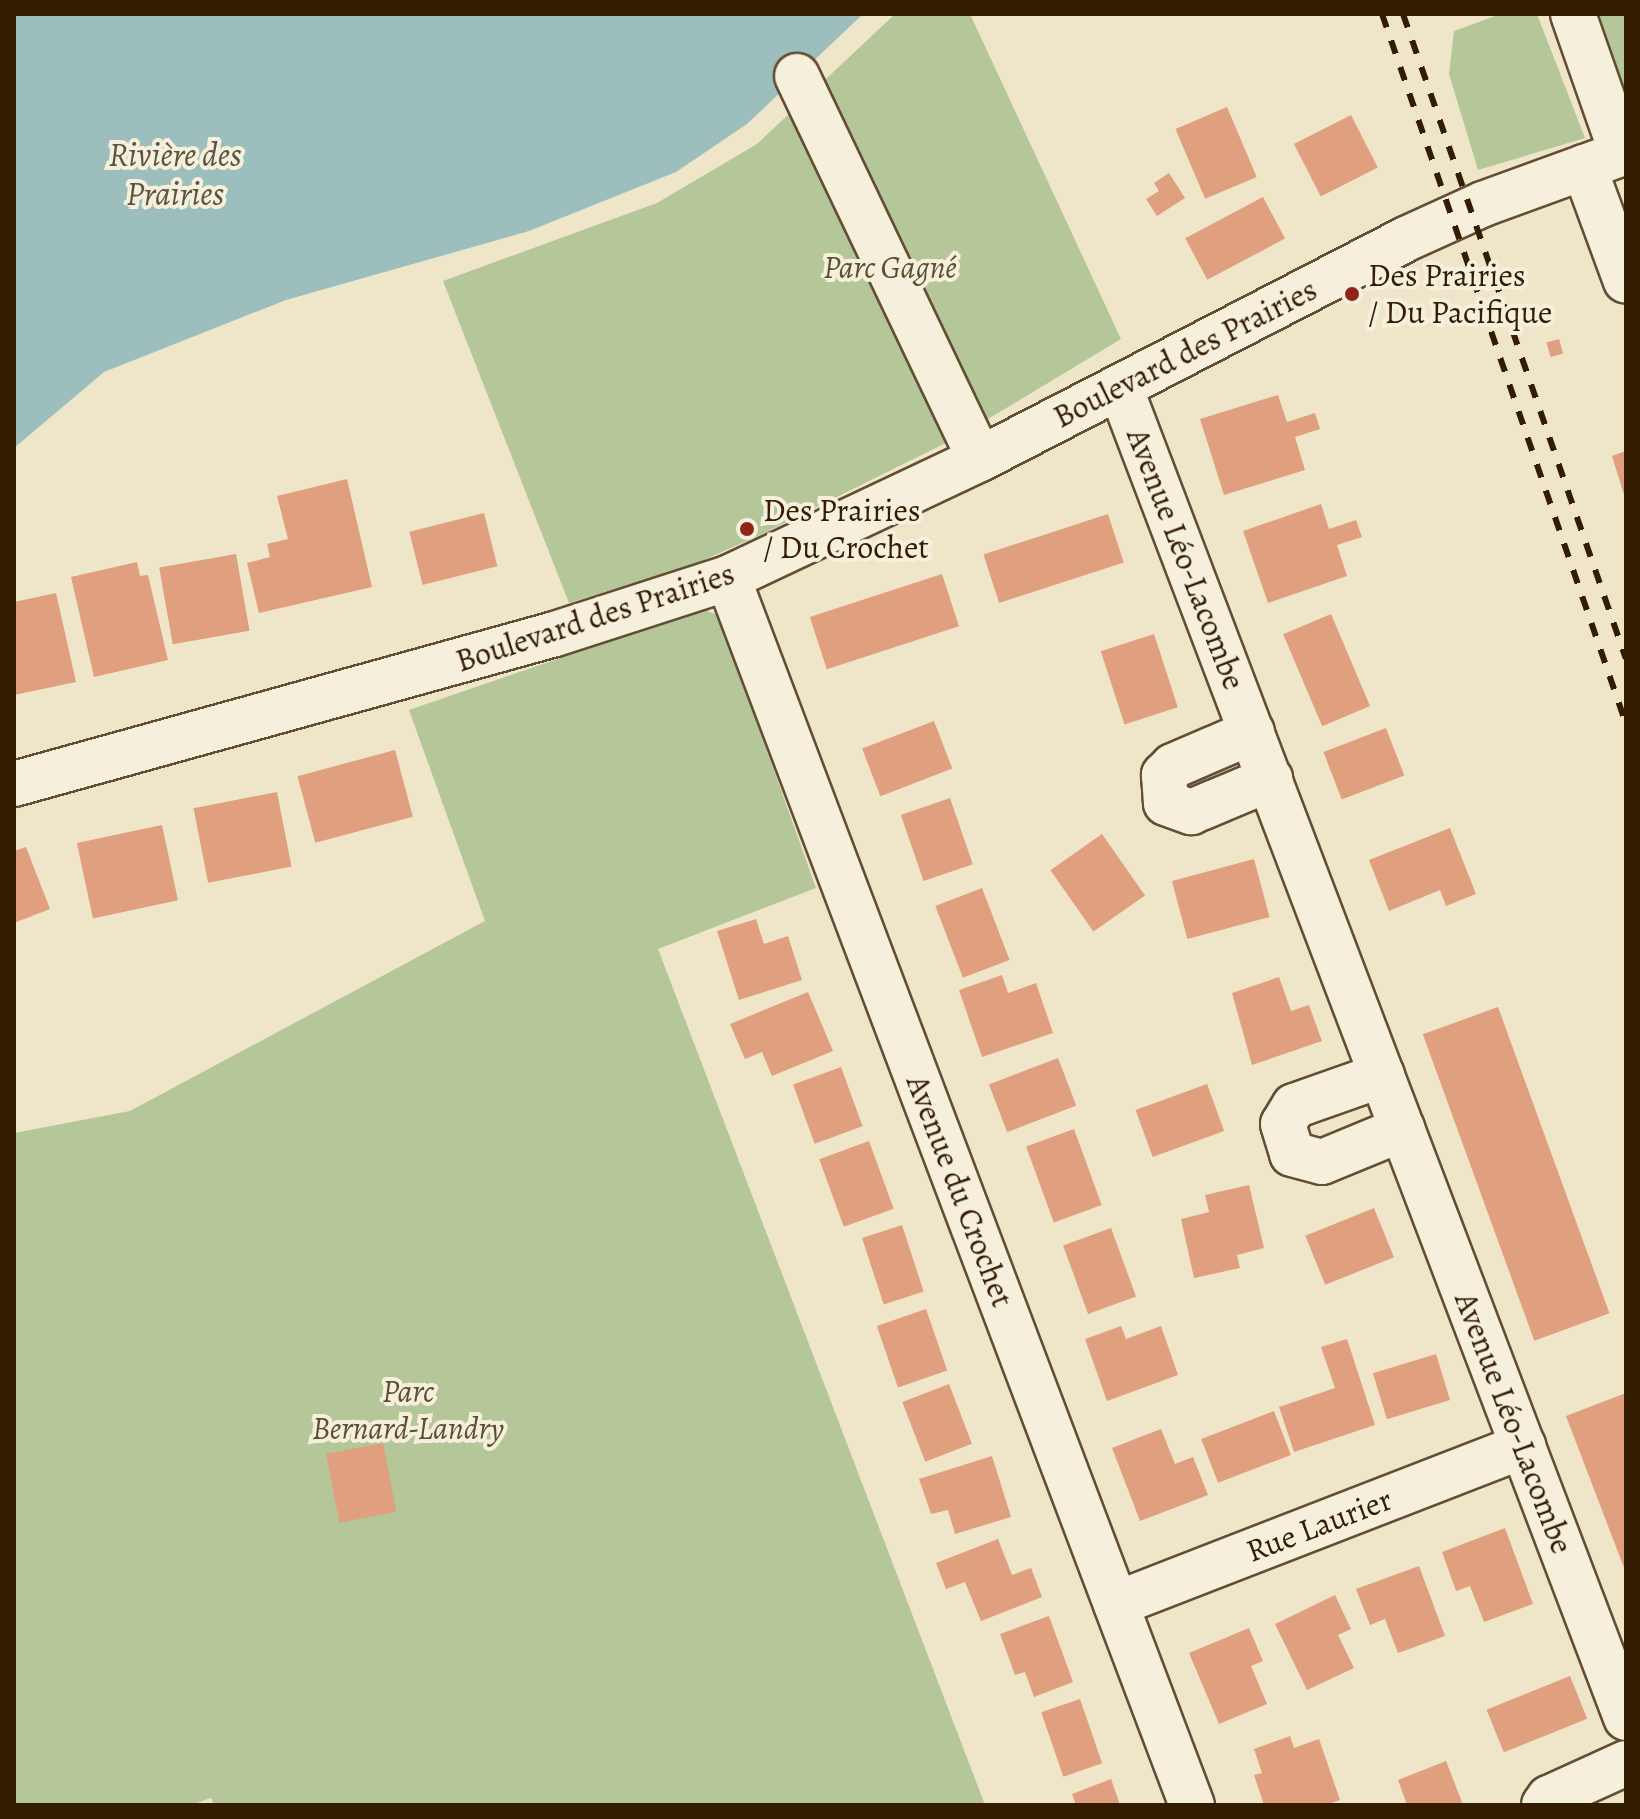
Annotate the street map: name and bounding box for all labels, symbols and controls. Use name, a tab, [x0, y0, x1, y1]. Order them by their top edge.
water label: Rivière des Prairies	[109, 134, 241, 214]
park label: Parc Gagné	[823, 248, 957, 286]
place label: Des Prairies / Du Pacifique	[1368, 257, 1552, 332]
street label: Boulevard des Prairies	[1047, 270, 1323, 436]
marker: Des Prairies / Du Pacifique	[1343, 285, 1361, 303]
street label: Avenue Léo-Lacombe	[1118, 423, 1254, 695]
place label: Des Prairies / Du Crochet	[763, 492, 929, 567]
marker: Des Prairies / Du Crochet	[738, 520, 756, 538]
street label: Boulevard des Prairies	[451, 554, 739, 680]
street label: Avenue du Crochet	[898, 1070, 1022, 1312]
street label: Avenue Léo-Lacombe	[1446, 1287, 1582, 1559]
park label: Parc Bernard-Landry	[312, 1373, 504, 1448]
street label: Rue Laurier	[1241, 1480, 1397, 1570]

